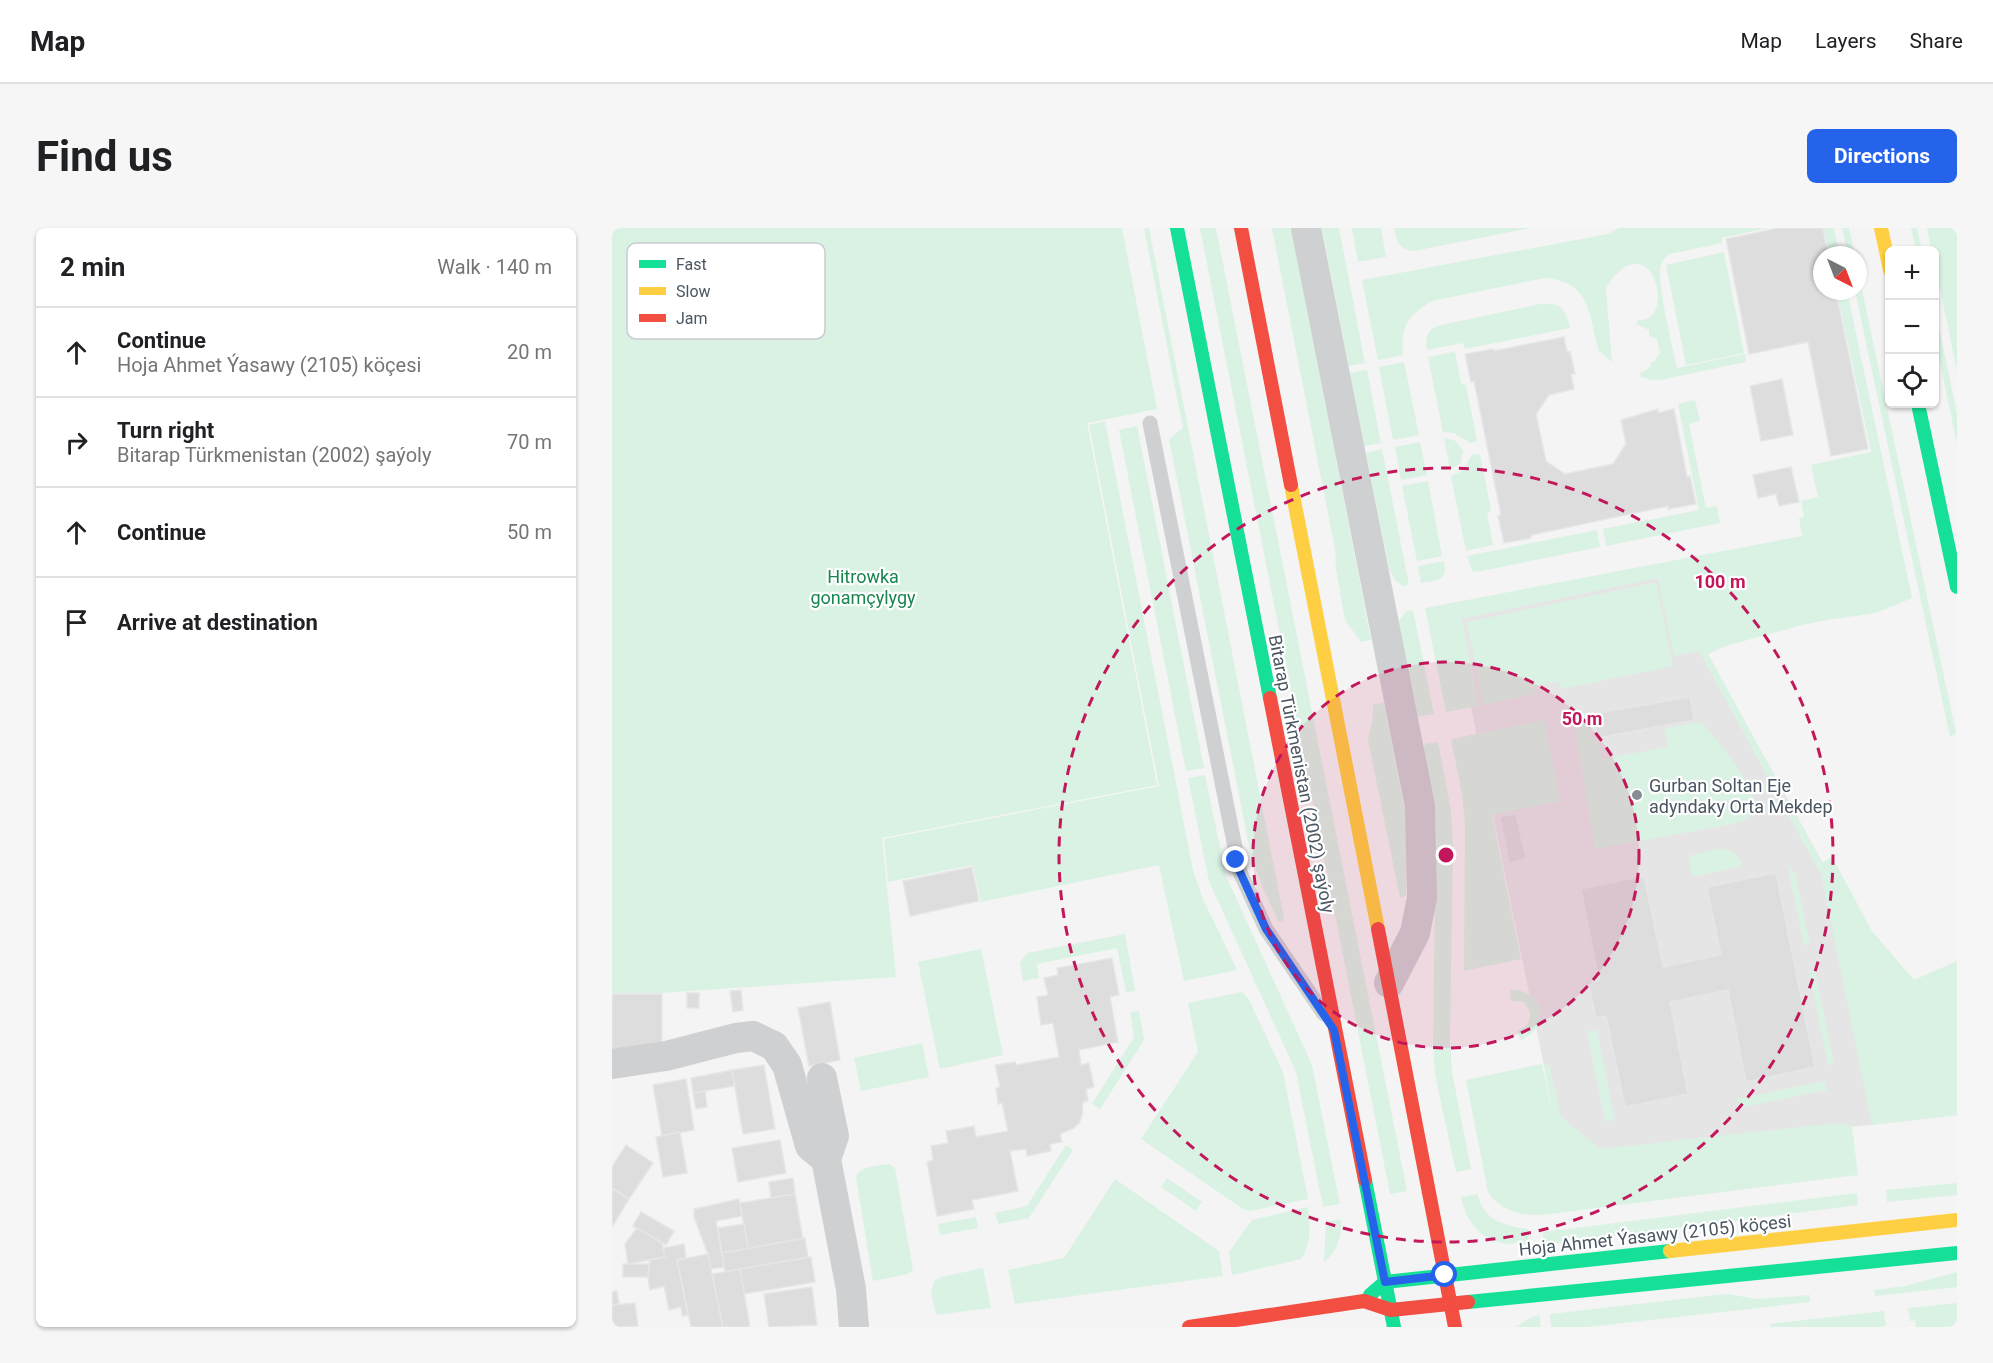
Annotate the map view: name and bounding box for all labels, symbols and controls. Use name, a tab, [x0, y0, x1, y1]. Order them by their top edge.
text: Map	[30, 25, 85, 58]
text: Map	[1740, 29, 1782, 53]
text: Layers	[1815, 29, 1876, 53]
text: Share	[1909, 29, 1963, 53]
button: Directions	[1807, 129, 1957, 183]
text: Find us	[36, 132, 173, 181]
legend	[627, 243, 825, 339]
north arrow	[1813, 246, 1867, 300]
map controls	[1885, 246, 1939, 408]
button: +	[1885, 246, 1939, 300]
text: 2 min	[60, 252, 125, 282]
text: Walk · 140 m	[437, 255, 552, 279]
text: Fast	[676, 255, 707, 274]
text: Slow	[676, 282, 711, 301]
button: −	[1885, 300, 1939, 354]
text: Jam	[676, 309, 708, 328]
text: Continue	[117, 328, 206, 353]
icon: ahead	[60, 336, 93, 369]
text: 20 m	[507, 340, 552, 364]
text: Hoja Ahmet Ýasawy (2105) köçesi	[117, 353, 421, 377]
button: locate	[1885, 354, 1939, 408]
text: Turn right	[117, 418, 214, 443]
icon: right	[60, 426, 93, 459]
text: 70 m	[507, 430, 552, 454]
text: Bitarap Türkmenistan (2002) şaýoly	[117, 443, 431, 467]
icon: ahead	[60, 516, 93, 549]
text: Continue	[117, 520, 206, 545]
text: 50 m	[507, 520, 552, 544]
park label: Hitrowka gonamçylygy	[810, 566, 916, 608]
text: 100 m	[1694, 571, 1746, 592]
icon: arrive	[60, 606, 93, 639]
text: Arrive at destination	[117, 610, 318, 635]
street label: Bitarap Türkmenistan (2002) şaýoly	[1264, 633, 1339, 916]
text: 50 m	[1562, 708, 1602, 729]
place label: Gurban Soltan Eje adyndaky Orta Mekdep	[1649, 775, 1833, 817]
marker: Gurban Soltan Eje adyndaky Orta Mekdep	[1630, 788, 1644, 802]
centre of rings	[1436, 845, 1456, 865]
route end	[1222, 846, 1248, 872]
street label: Hoja Ahmet Ýasawy (2105) köçesi	[1518, 1210, 1792, 1261]
route start	[1431, 1261, 1457, 1287]

